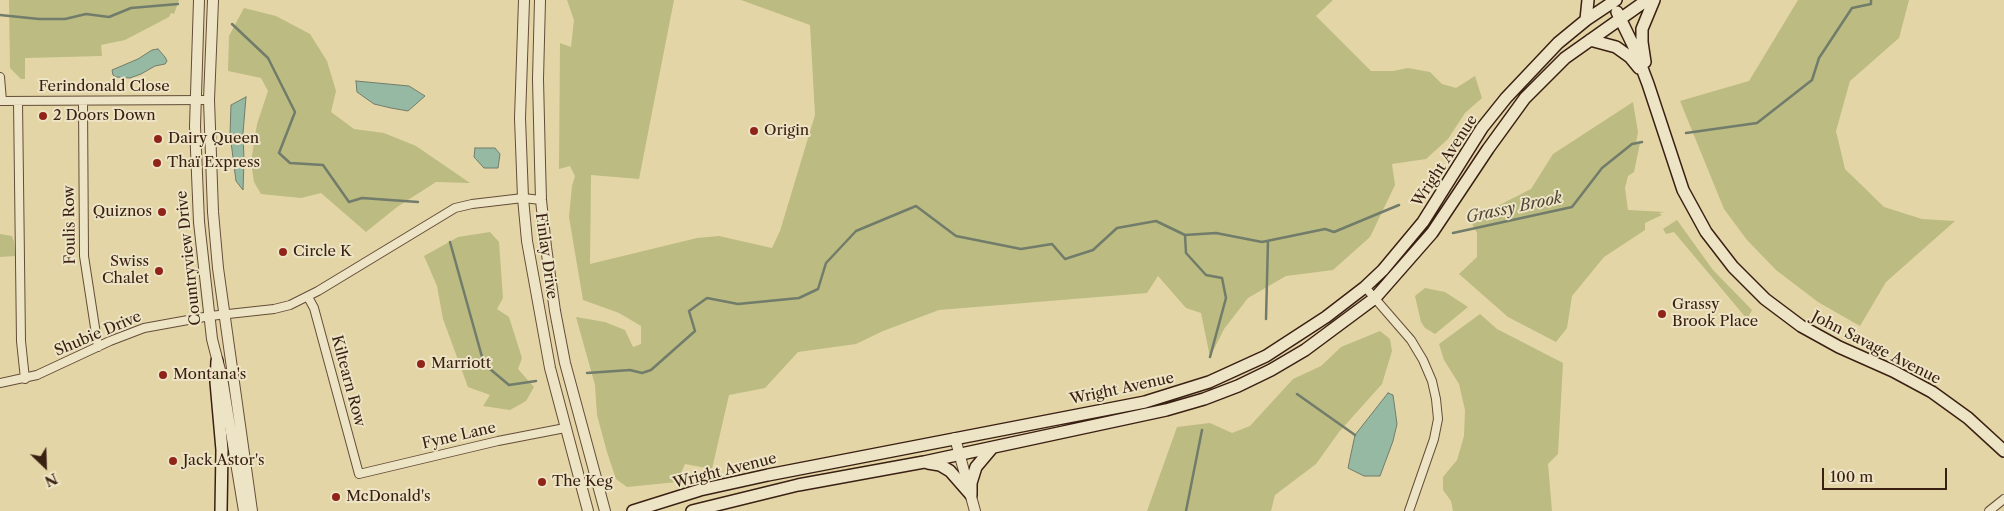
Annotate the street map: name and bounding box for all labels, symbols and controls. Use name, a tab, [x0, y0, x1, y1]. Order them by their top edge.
street label: Ferindonald Close	[38, 78, 170, 96]
place label: 2 Doors Down	[53, 107, 156, 125]
marker: 2 Doors Down	[37, 110, 49, 122]
street label: Wright Avenue	[1409, 112, 1481, 210]
place label: Origin	[764, 122, 809, 140]
marker: Origin	[748, 125, 760, 137]
place label: Dairy Queen	[168, 130, 259, 148]
marker: Dairy Queen	[152, 133, 164, 145]
place label: Thaï Express	[167, 154, 260, 172]
marker: Thaï Express	[151, 157, 163, 169]
street label: Foulis Row	[60, 185, 80, 265]
water label: Grassy Brook	[1464, 188, 1564, 228]
street label: Countryview Drive	[173, 190, 205, 326]
place label: Quiznos	[93, 203, 152, 221]
marker: Quiznos	[156, 206, 168, 218]
street label: Finlay Drive	[531, 212, 561, 300]
place label: Circle K	[293, 243, 352, 261]
marker: Circle K	[277, 246, 289, 258]
place label: Swiss Chalet	[102, 253, 149, 288]
marker: Swiss Chalet	[153, 265, 165, 277]
place label: Grassy Brook Place	[1672, 296, 1758, 331]
street label: Shubie Drive	[52, 308, 144, 360]
marker: Grassy Brook Place	[1656, 308, 1668, 320]
street label: John Savage Avenue	[1808, 308, 1944, 388]
street label: Kiltearn Row	[327, 333, 369, 429]
place label: Marriott	[431, 355, 491, 373]
marker: Marriott	[415, 358, 427, 370]
place label: Montana's	[173, 366, 246, 384]
marker: Montana's	[157, 369, 169, 381]
street label: Wright Avenue	[1068, 369, 1176, 409]
street label: Fyne Lane	[420, 419, 498, 453]
north arrow	[20, 441, 70, 491]
street label: Wright Avenue	[671, 449, 779, 493]
place label: Jack Astor's	[183, 452, 265, 470]
marker: Jack Astor's	[167, 455, 179, 467]
scale bar	[1824, 458, 1949, 490]
text: 100 m	[1830, 467, 1873, 486]
text: N	[42, 469, 60, 490]
place label: The Keg	[552, 473, 613, 491]
marker: The Keg	[536, 476, 548, 488]
place label: McDonald's	[346, 488, 431, 506]
marker: McDonald's	[330, 491, 342, 503]

